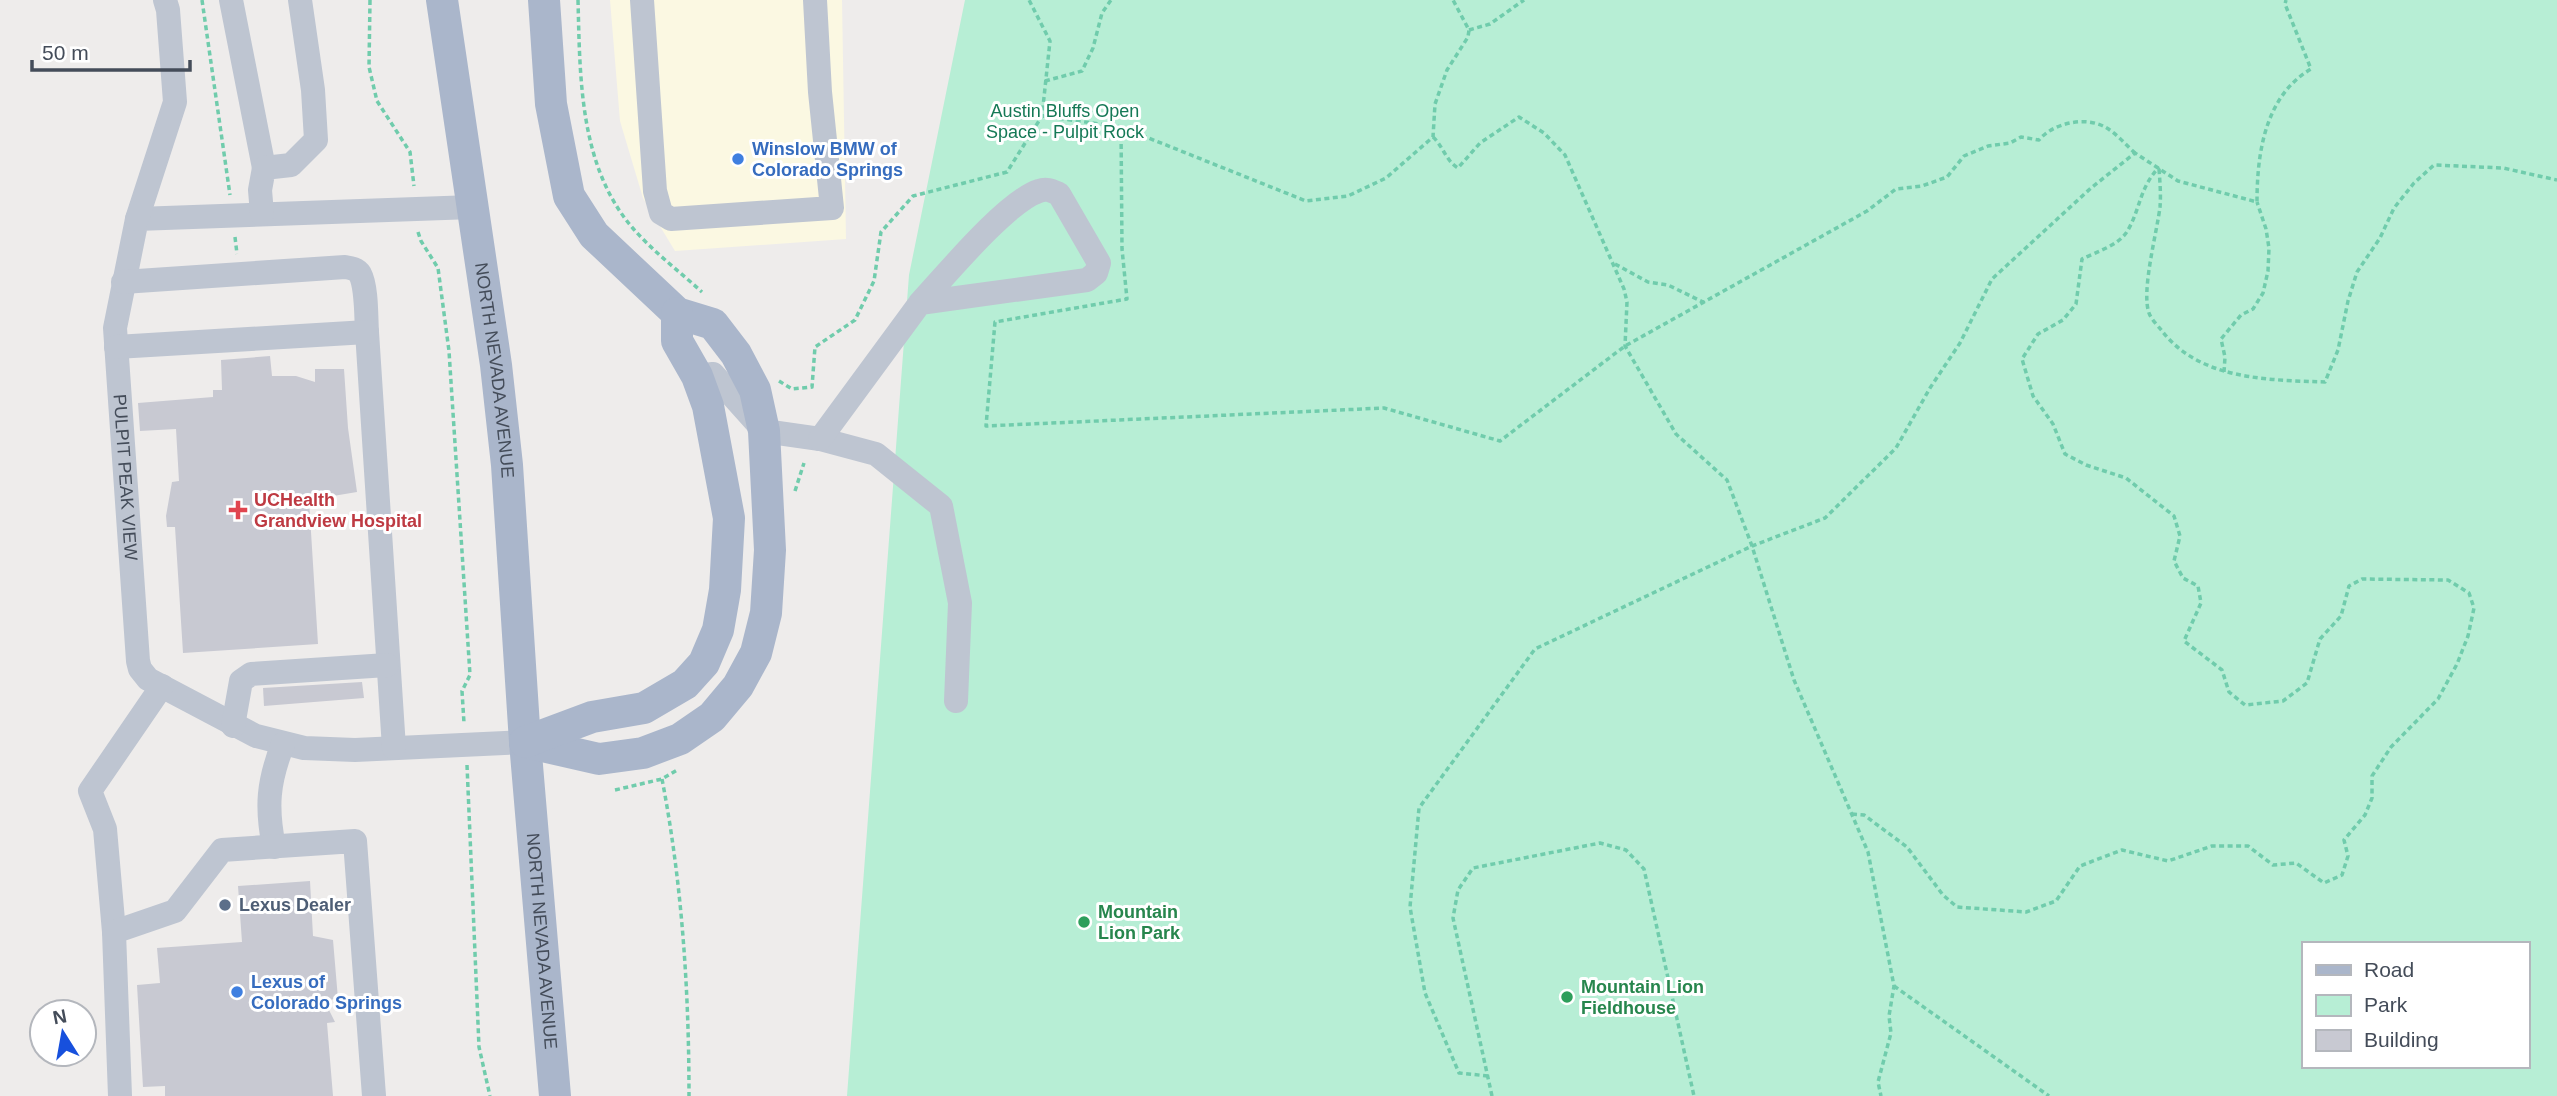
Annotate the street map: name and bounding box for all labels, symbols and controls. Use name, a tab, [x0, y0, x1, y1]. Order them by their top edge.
scale bar	[32, 28, 189, 72]
text: 50 m	[42, 41, 89, 64]
park label: Austin Bluffs Open Space - Pulpit Rock	[986, 101, 1145, 142]
place label: Winslow BMW of Colorado Springs	[752, 139, 903, 180]
marker: Winslow BMW of Colorado Springs	[730, 151, 746, 167]
street label: NORTH NEVADA AVENUE	[471, 261, 518, 479]
street label: PULPIT PEAK VIEW	[110, 393, 141, 561]
place label: UCHealth Grandview Hospital	[254, 490, 422, 531]
marker: UCHealth Grandview Hospital	[228, 500, 248, 520]
street label: NORTH NEVADA AVENUE	[523, 832, 561, 1050]
place label: Lexus Dealer	[239, 895, 351, 915]
marker: Lexus Dealer	[217, 897, 233, 913]
place label: Mountain Lion Park	[1098, 902, 1181, 943]
marker: Mountain Lion Park	[1076, 914, 1092, 930]
legend	[2302, 942, 2529, 1068]
text: Road	[2364, 958, 2414, 981]
place label: Lexus of Colorado Springs	[251, 972, 402, 1013]
place label: Mountain Lion Fieldhouse	[1581, 977, 1704, 1018]
marker: Lexus of Colorado Springs	[229, 984, 245, 1000]
marker: Mountain Lion Fieldhouse	[1559, 989, 1575, 1005]
text: Park	[2364, 993, 2408, 1016]
north arrow	[28, 998, 98, 1068]
text: N	[51, 1005, 69, 1028]
text: Building	[2364, 1028, 2439, 1051]

